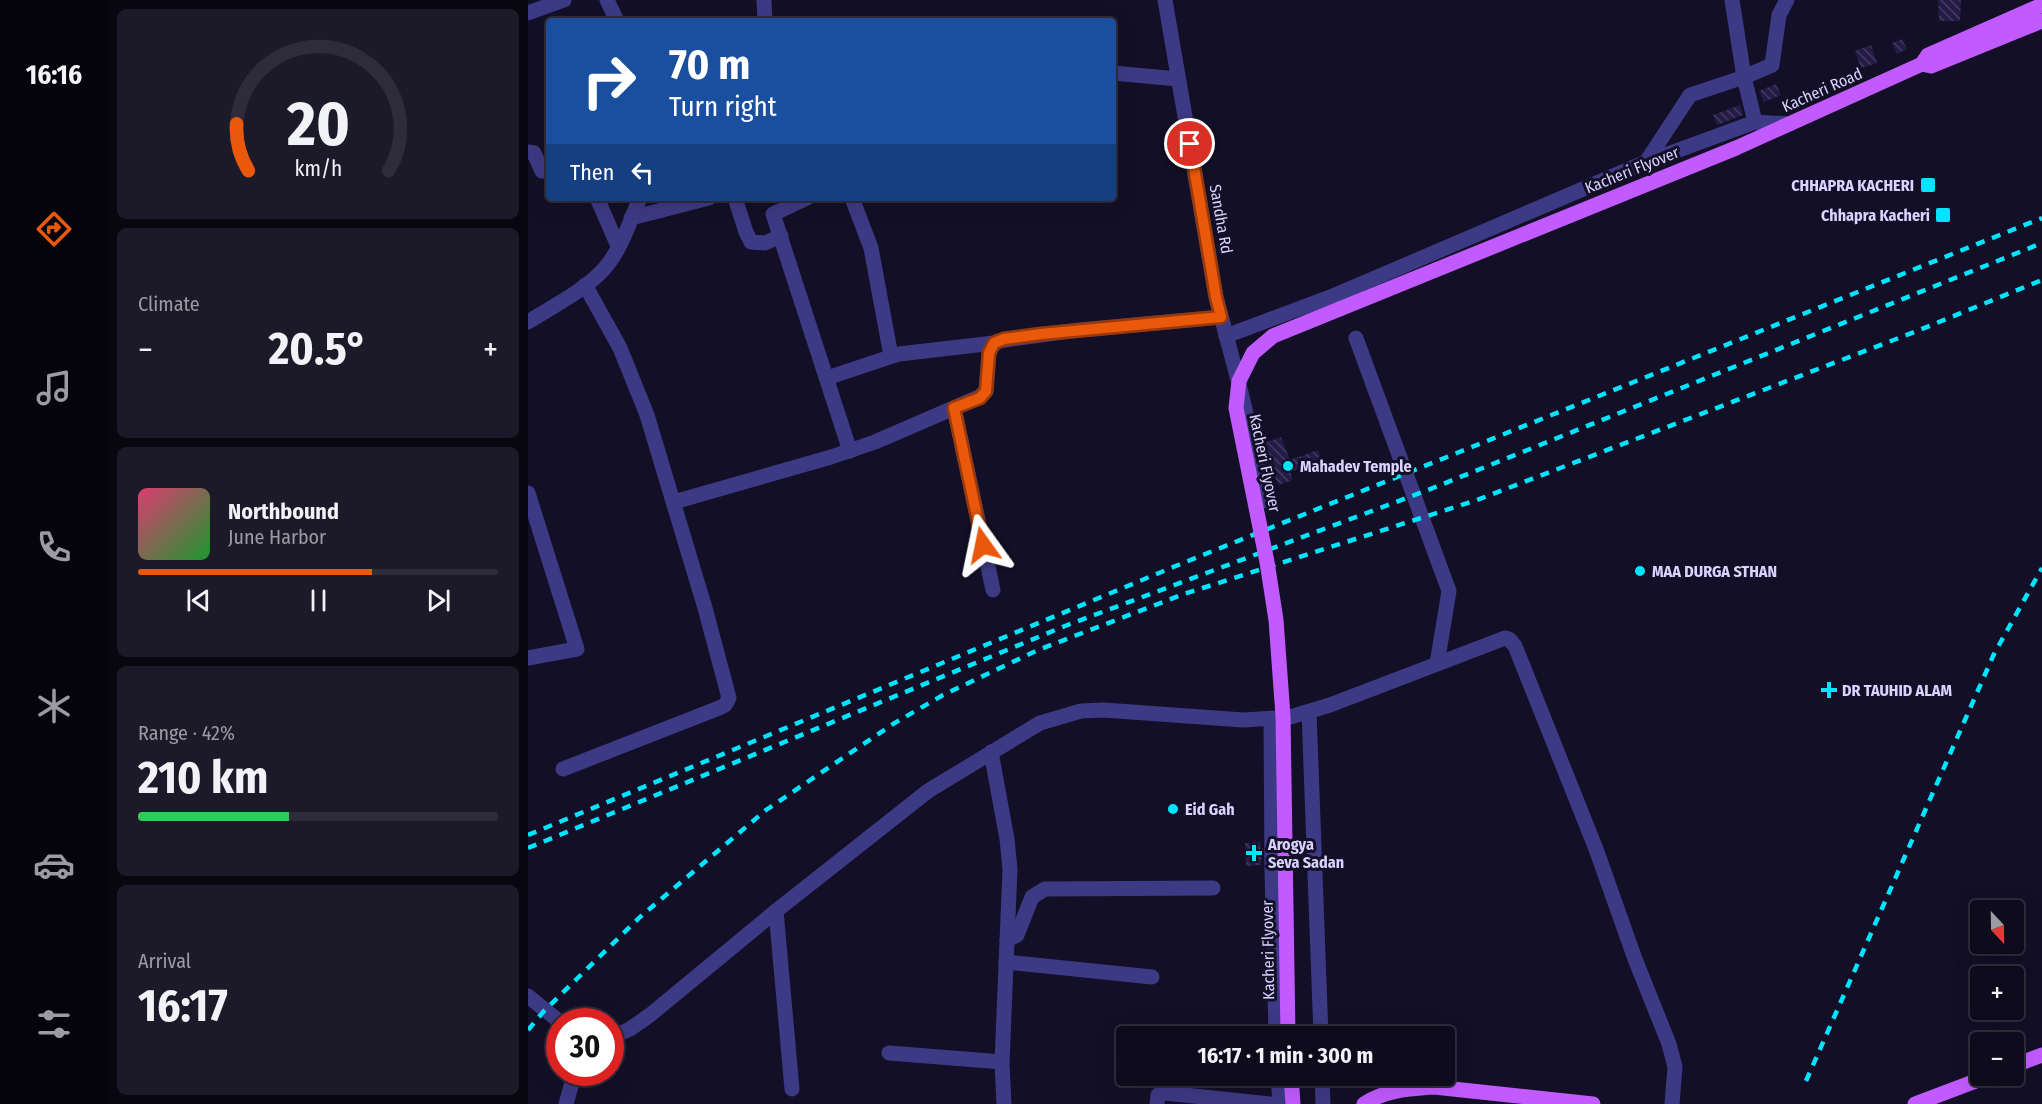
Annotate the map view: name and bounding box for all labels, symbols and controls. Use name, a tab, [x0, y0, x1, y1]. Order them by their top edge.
text: 70 m	[669, 40, 750, 90]
icon: right	[570, 42, 648, 120]
text: 16:16	[26, 59, 82, 91]
street label: Kacheri Road	[1779, 64, 1865, 116]
text: 20	[286, 87, 349, 162]
text: Turn right	[669, 91, 777, 123]
pin	[1164, 118, 1215, 169]
icon: arrive	[1173, 127, 1206, 160]
street label: Kacheri Flyover	[1582, 142, 1682, 197]
text: km/h	[294, 156, 342, 182]
icon: left	[626, 156, 659, 189]
text: Then	[570, 159, 614, 186]
place label: CHHAPRA KACHERI	[1791, 176, 1914, 195]
marker: CHHAPRA KACHERI	[1919, 176, 1937, 194]
street label: Sandha Rd	[1206, 183, 1236, 255]
place label: Chhapra Kacheri	[1821, 206, 1930, 225]
marker: Chhapra Kacheri	[1934, 206, 1952, 224]
icon: directions	[33, 208, 75, 250]
text: Climate	[138, 292, 200, 316]
text: 20.5°	[268, 322, 367, 376]
text: −	[138, 330, 153, 370]
text: +	[483, 330, 498, 370]
icon: music	[33, 367, 75, 409]
street label: Kacheri Flyover	[1245, 412, 1285, 514]
place label: Mahadev Temple	[1300, 457, 1412, 476]
marker: Mahadev Temple	[1281, 459, 1295, 473]
text: Northbound	[228, 498, 339, 525]
position arrow	[951, 513, 1015, 577]
text: June Harbor	[228, 525, 326, 549]
icon: phone	[33, 526, 75, 568]
place label: MAA DURGA STHAN	[1652, 562, 1777, 581]
marker: MAA DURGA STHAN	[1633, 564, 1647, 578]
icon: previous	[182, 584, 215, 617]
icon: pause	[302, 584, 335, 617]
icon: next	[422, 584, 455, 617]
marker: DR TAUHID ALAM	[1820, 681, 1838, 699]
place label: DR TAUHID ALAM	[1842, 681, 1952, 700]
icon: climate	[33, 685, 75, 727]
text: Range · 42%	[138, 721, 235, 745]
text: 210 km	[138, 751, 268, 805]
place label: Eid Gah	[1185, 800, 1235, 819]
marker: Eid Gah	[1166, 802, 1180, 816]
place label: Arogya Seva Sadan	[1267, 835, 1344, 872]
icon: car	[33, 844, 75, 886]
marker: Arogya Seva Sadan	[1245, 844, 1263, 862]
street label: Kacheri Flyover	[1258, 900, 1278, 1000]
north arrow	[1970, 900, 2024, 954]
map controls	[1970, 900, 2024, 1086]
text: Arrival	[138, 949, 191, 973]
button: +	[1970, 966, 2024, 1020]
text: 16:17	[138, 979, 228, 1033]
icon: filters	[33, 1003, 75, 1045]
speed limit sign: 30	[546, 1008, 624, 1086]
button: −	[1970, 1032, 2024, 1086]
text: 16:17 · 1 min · 300 m	[1198, 1042, 1373, 1069]

